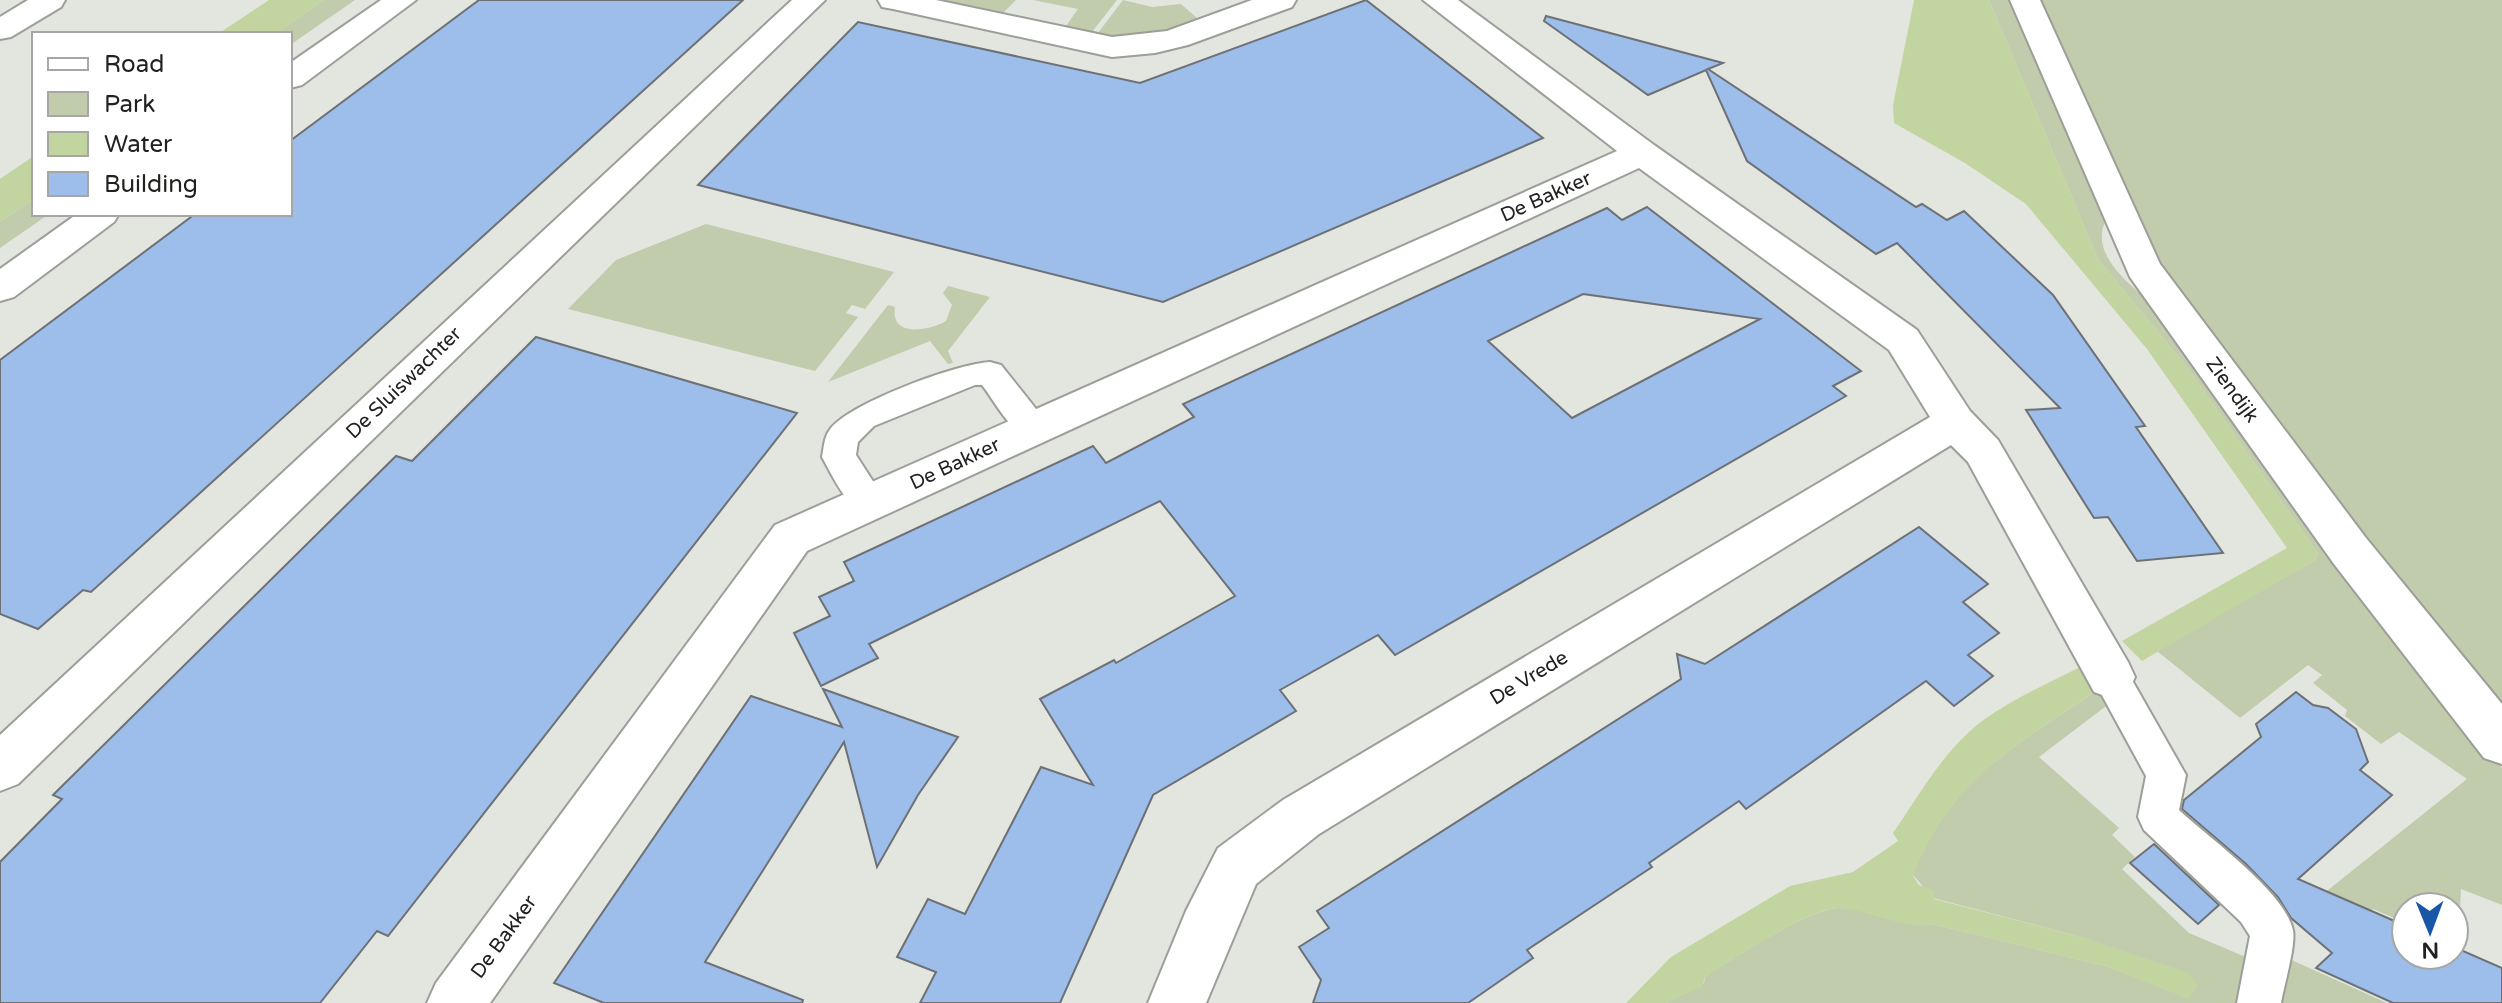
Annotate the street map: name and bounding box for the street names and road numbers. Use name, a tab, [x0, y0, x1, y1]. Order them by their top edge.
street label: De Bakker	[1497, 166, 1595, 228]
street label: De Sluiswachter	[341, 322, 467, 444]
street label: Ziendijk	[2200, 353, 2264, 427]
street label: De Bakker	[906, 433, 1004, 495]
street label: De Vrede	[1486, 645, 1572, 711]
street label: De Bakker	[466, 890, 542, 983]

